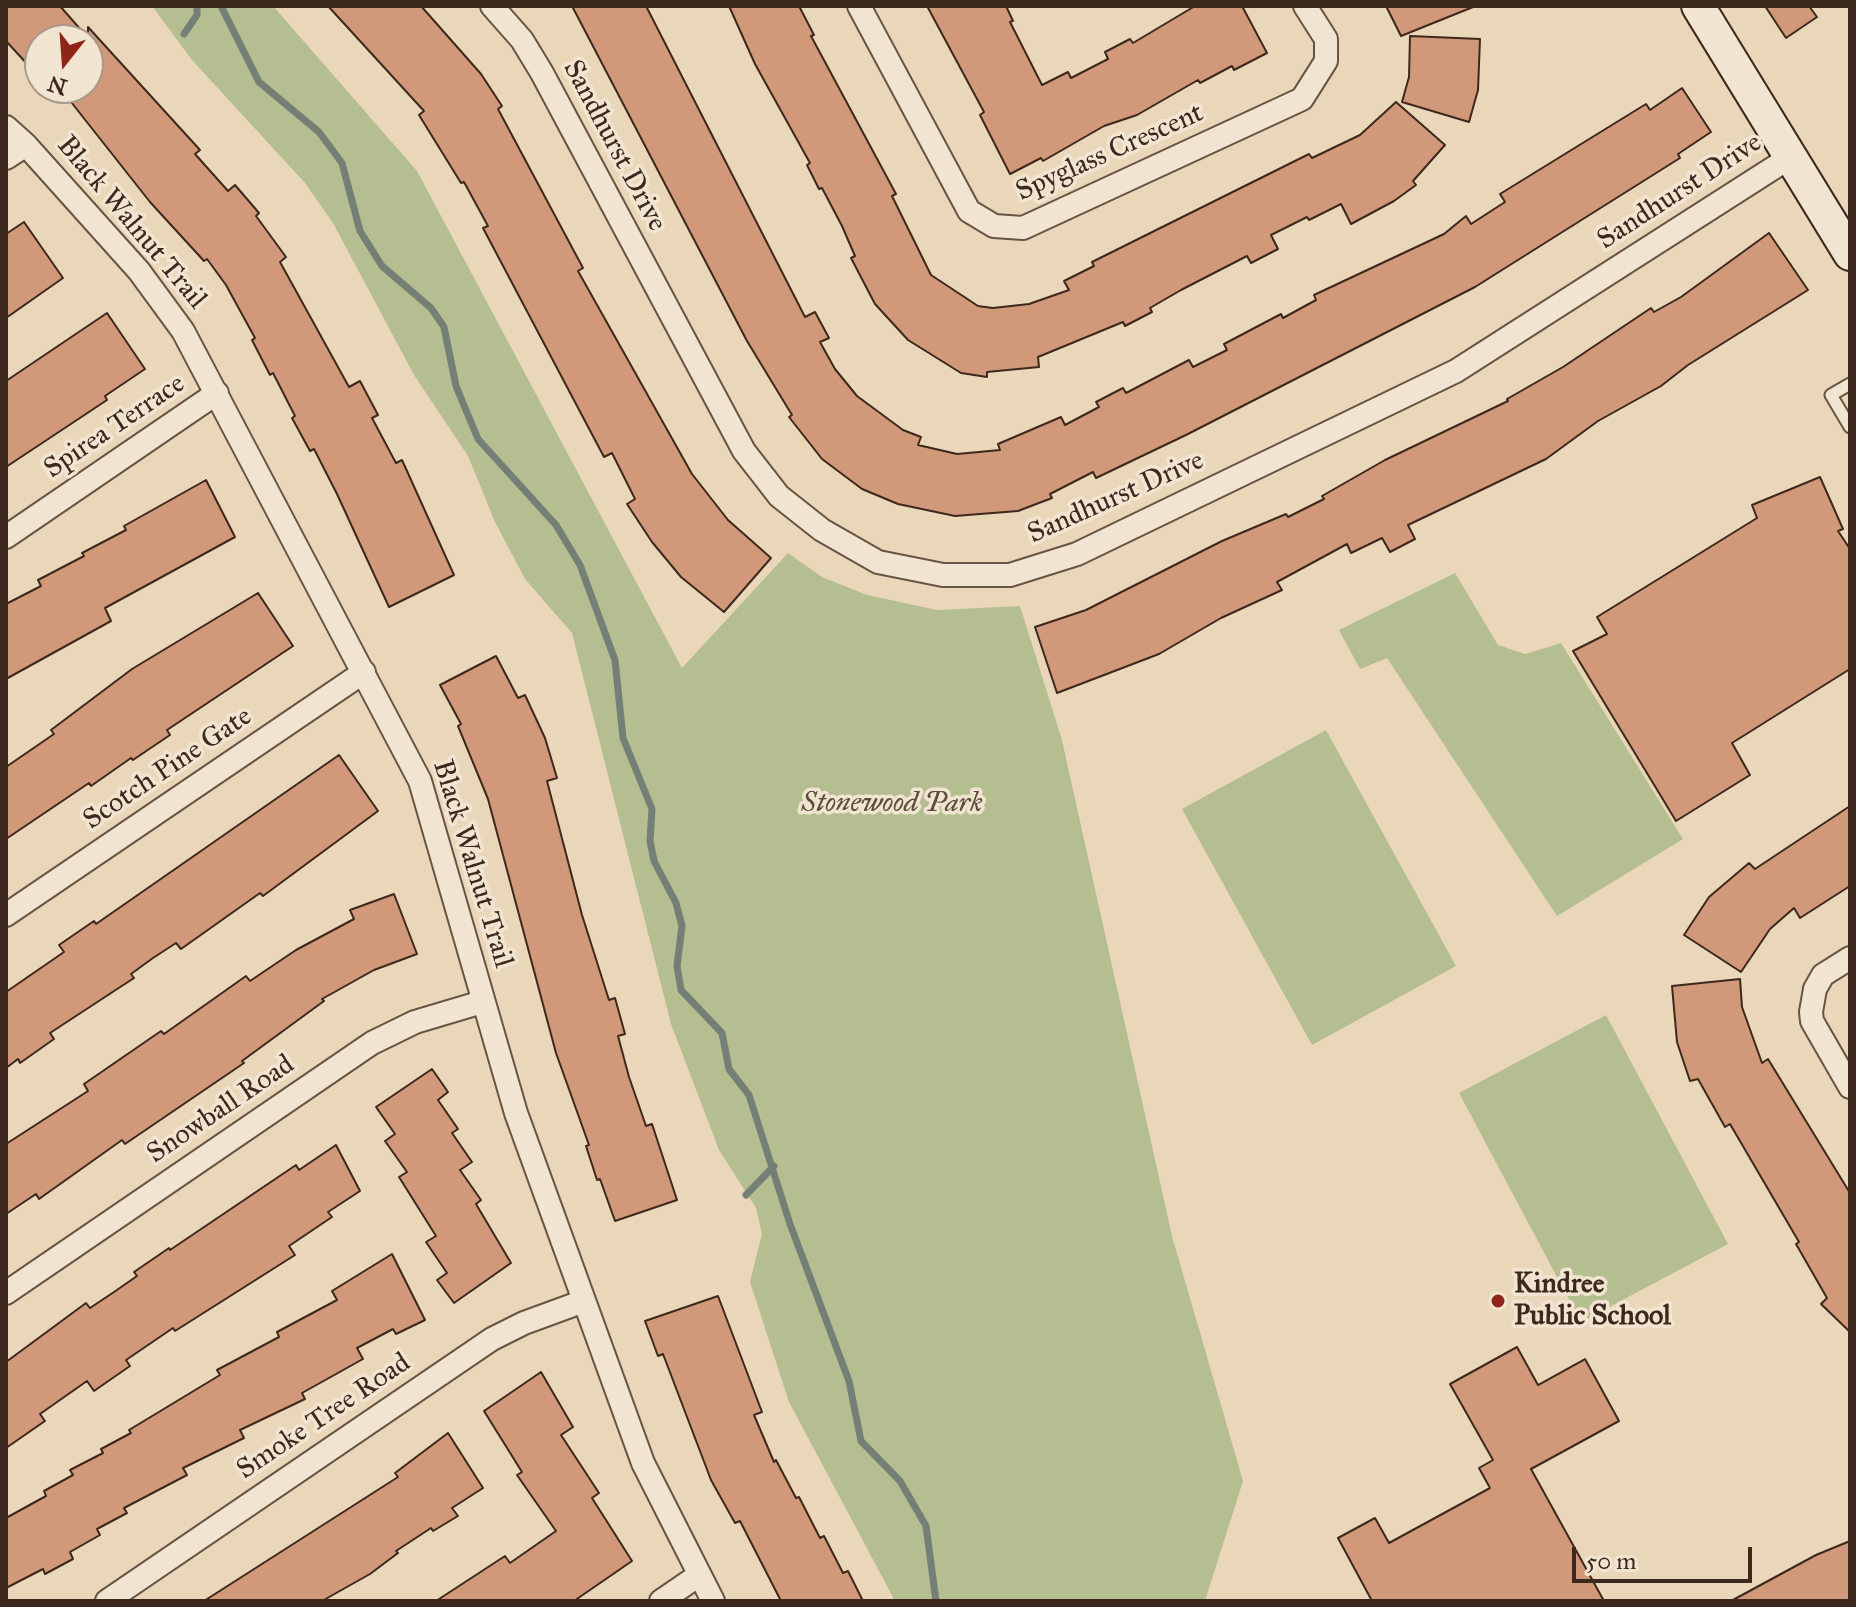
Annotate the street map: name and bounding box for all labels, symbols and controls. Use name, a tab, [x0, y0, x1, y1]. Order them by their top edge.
north arrow	[24, 24, 104, 104]
street label: Sandhurst Drive	[555, 55, 673, 237]
text: N	[45, 70, 70, 101]
street label: Spyglass Crescent	[1011, 97, 1209, 209]
street label: Sandhurst Drive	[1592, 126, 1768, 258]
street label: Black Walnut Trail	[49, 130, 213, 316]
street label: Spirea Terrace	[38, 368, 192, 486]
street label: Sandhurst Drive	[1023, 444, 1209, 552]
street label: Scotch Pine Gate	[77, 700, 259, 838]
street label: Black Walnut Trail	[424, 756, 520, 972]
park label: Stonewood Park	[801, 787, 983, 821]
street label: Snowball Road	[141, 1049, 301, 1171]
place label: Kindree Public School	[1514, 1268, 1671, 1334]
marker: Kindree Public School	[1489, 1292, 1507, 1310]
street label: Smoke Tree Road	[231, 1347, 417, 1487]
scale bar	[1576, 1531, 1756, 1581]
text: 50 m	[1586, 1546, 1636, 1576]

